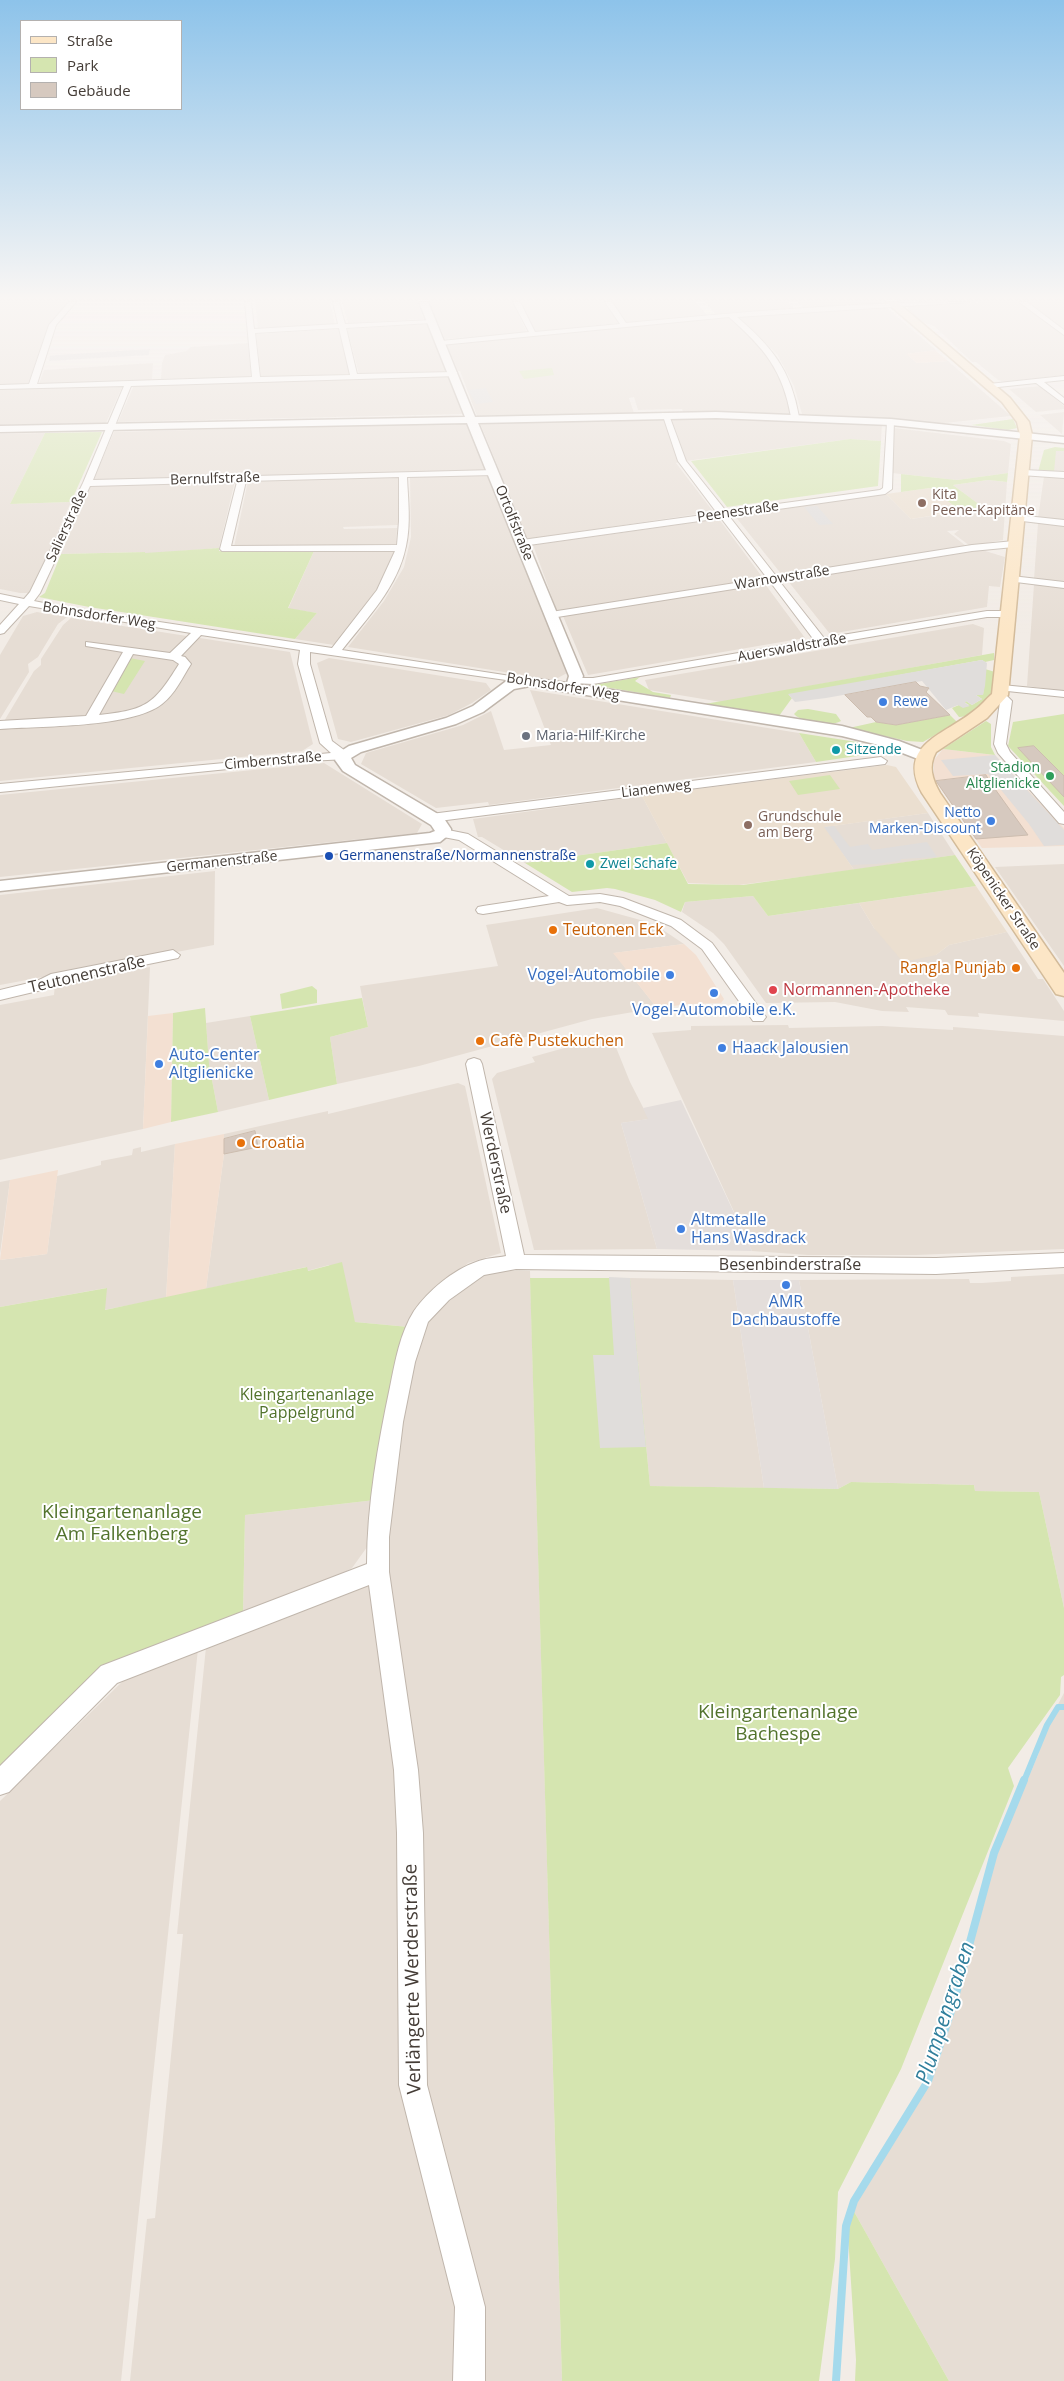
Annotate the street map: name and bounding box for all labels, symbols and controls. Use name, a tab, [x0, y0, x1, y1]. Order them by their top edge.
legend	[20, 20, 182, 110]
text: Straße	[67, 30, 113, 50]
text: Park	[67, 55, 98, 75]
text: Gebäude	[67, 80, 131, 100]
street label: Bernulfstraße	[170, 469, 260, 489]
street label: Ortolfstraße	[491, 483, 537, 563]
street label: Salierstraße	[43, 487, 91, 565]
place label: Kita Peene-Kapitäne	[932, 487, 1035, 520]
marker: Kita Peene-Kapitäne	[916, 497, 928, 509]
street label: Peenestraße	[696, 498, 780, 526]
street label: Warnowstraße	[733, 562, 831, 594]
street label: Bohnsdorfer Weg	[41, 599, 157, 633]
street label: Auerswaldstraße	[736, 630, 848, 666]
street label: Bohnsdorfer Weg	[505, 670, 621, 704]
place label: Rewe	[893, 694, 928, 710]
marker: Rewe	[877, 696, 889, 708]
place label: Maria-Hilf-Kirche	[536, 728, 645, 744]
marker: Maria-Hilf-Kirche	[520, 730, 532, 742]
place label: Sitzende	[846, 742, 902, 758]
marker: Sitzende	[830, 744, 842, 756]
street label: Cimbernstraße	[224, 748, 322, 774]
place label: Stadion Altglienicke	[966, 760, 1040, 792]
marker: Stadion Altglienicke	[1044, 770, 1056, 782]
street label: Lianenweg	[620, 776, 692, 802]
place label: Netto Marken-Discount	[869, 805, 981, 838]
place label: Grundschule am Berg	[758, 809, 842, 842]
marker: Netto Marken-Discount	[985, 815, 997, 827]
marker: Grundschule am Berg	[742, 819, 754, 831]
street label: Köpenicker Straße	[963, 845, 1043, 953]
street label: Germanenstraße	[166, 848, 278, 876]
place label: Germanenstraße/Normannenstraße	[339, 848, 576, 864]
marker: Germanenstraße/Normannenstraße	[323, 850, 335, 862]
place label: Zwei Schafe	[600, 856, 677, 872]
marker: Zwei Schafe	[584, 858, 596, 870]
place label: Teutonen Eck	[563, 920, 664, 940]
marker: Teutonen Eck	[547, 924, 559, 936]
street label: Teutonenstraße	[27, 952, 147, 998]
place label: Rangla Punjab	[900, 958, 1006, 978]
marker: Rangla Punjab	[1010, 962, 1022, 974]
place label: Vogel-Automobile	[527, 965, 660, 985]
marker: Vogel-Automobile	[664, 969, 676, 981]
place label: Normannen-Apotheke	[783, 980, 950, 1000]
marker: Normannen-Apotheke	[767, 984, 779, 996]
marker: Vogel-Automobile e.K.	[708, 987, 720, 999]
place label: Vogel-Automobile e.K.	[632, 1000, 796, 1020]
place label: Cafè Pustekuchen	[490, 1031, 624, 1051]
marker: Cafè Pustekuchen	[474, 1035, 486, 1047]
place label: Haack Jalousien	[732, 1038, 849, 1058]
marker: Haack Jalousien	[716, 1042, 728, 1054]
place label: Auto-Center Altglienicke	[169, 1045, 260, 1083]
marker: Auto-Center Altglienicke	[153, 1058, 165, 1070]
street label: Werderstraße	[475, 1110, 515, 1216]
place label: Croatia	[251, 1133, 305, 1153]
marker: Croatia	[235, 1137, 247, 1149]
place label: Altmetalle Hans Wasdrack	[691, 1210, 806, 1248]
marker: Altmetalle Hans Wasdrack	[675, 1223, 687, 1235]
street label: Besenbinderstraße	[719, 1255, 861, 1275]
marker: AMR Dachbaustoffe	[780, 1279, 792, 1291]
place label: AMR Dachbaustoffe	[731, 1292, 841, 1330]
park label: Kleingartenanlage Pappelgrund	[240, 1385, 374, 1423]
park label: Kleingartenanlage Am Falkenberg	[42, 1502, 202, 1546]
park label: Kleingartenanlage Bachespe	[698, 1702, 858, 1746]
street label: Verlängerte Werderstraße	[400, 1864, 426, 2094]
water label: Plumpengraben	[911, 1939, 981, 2087]

